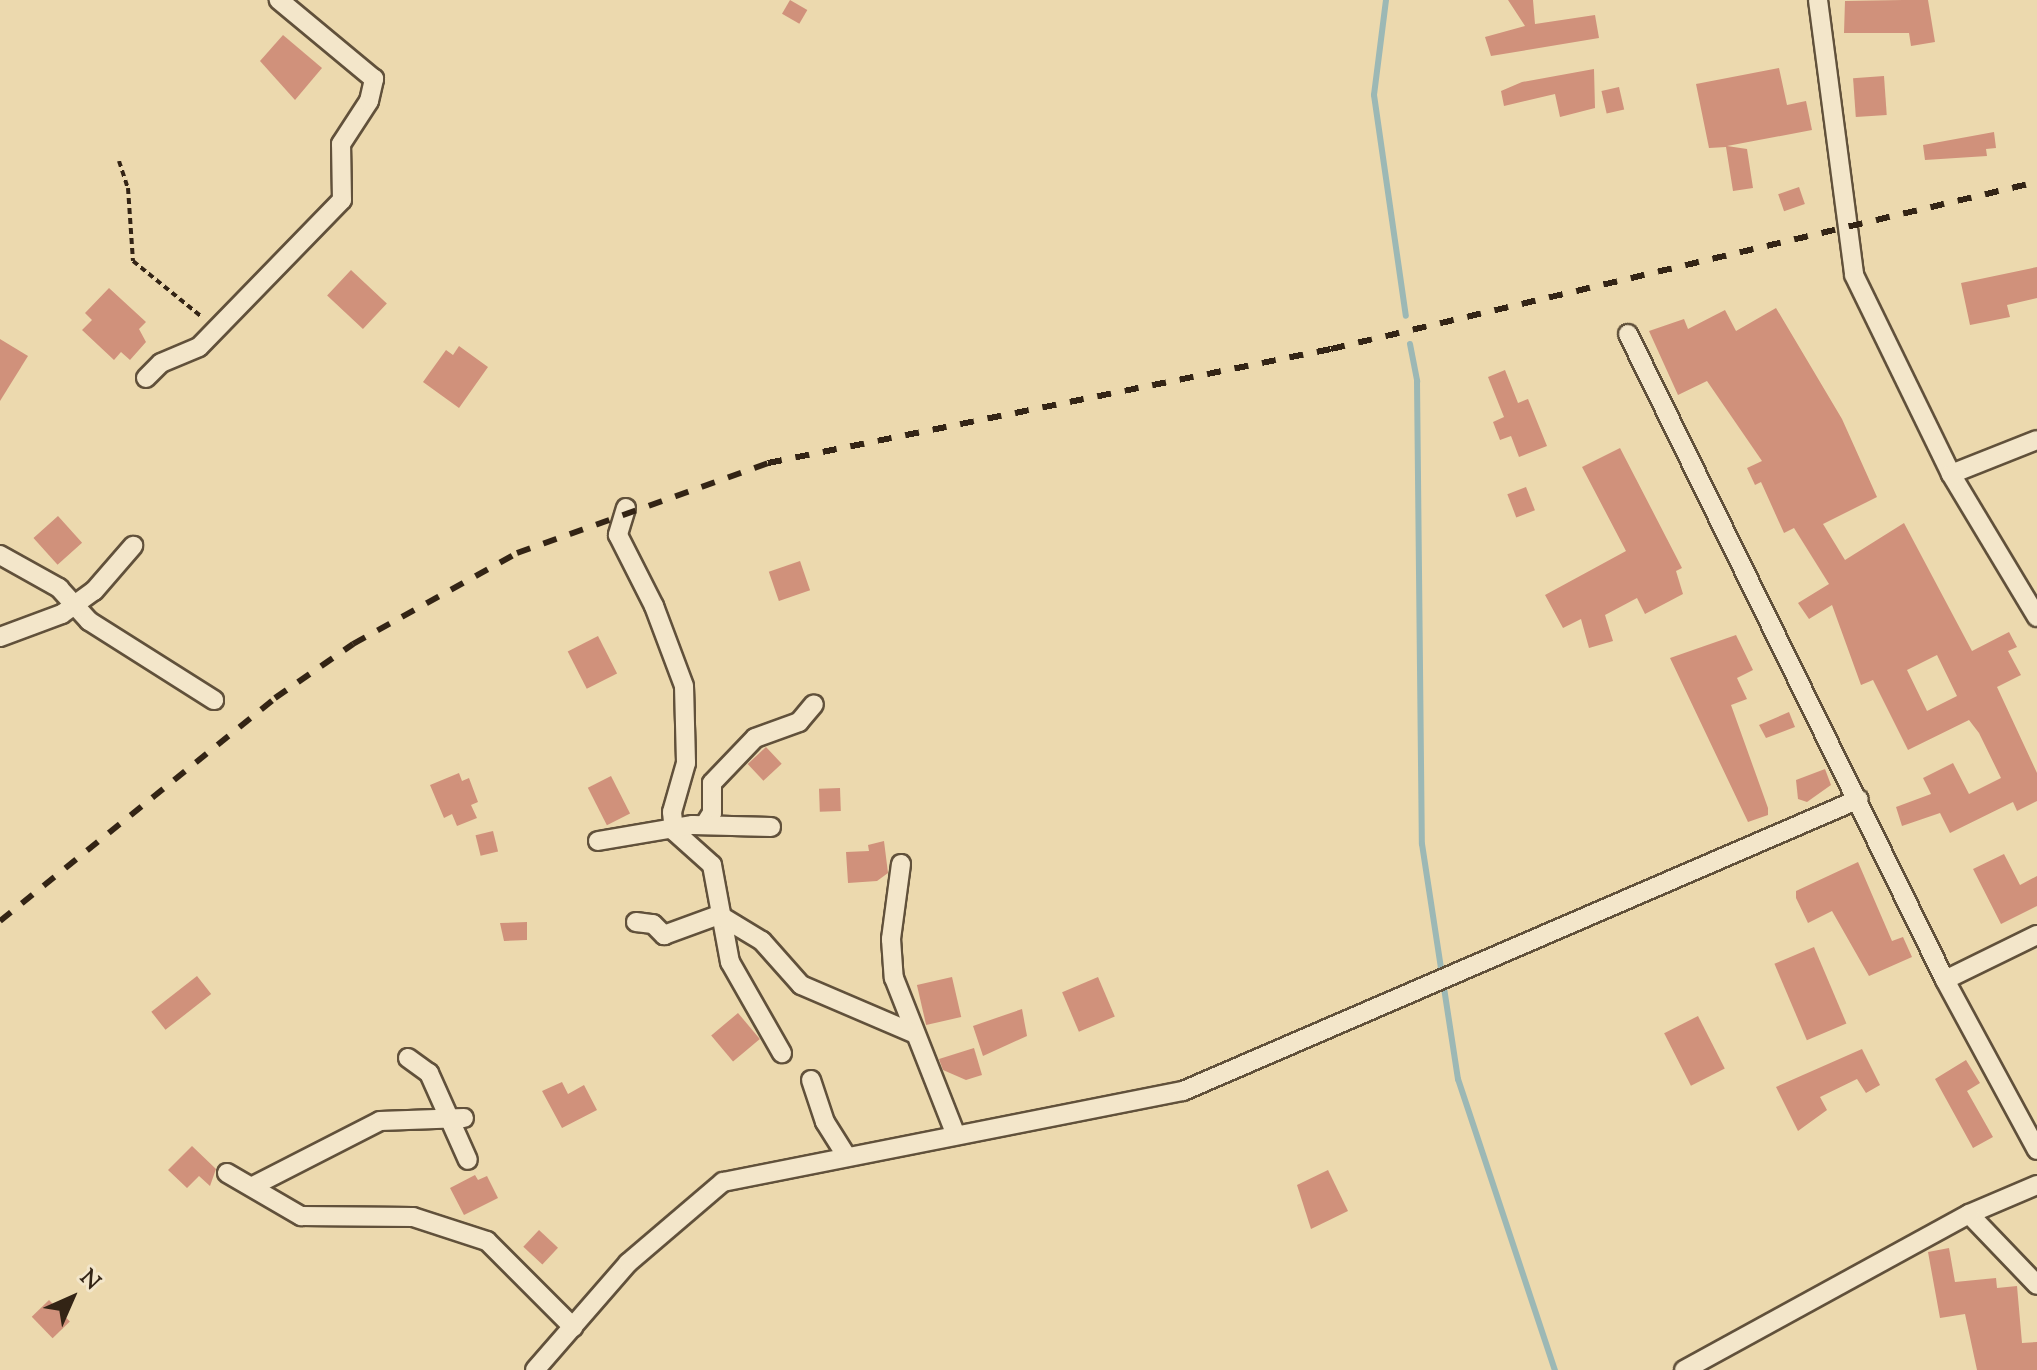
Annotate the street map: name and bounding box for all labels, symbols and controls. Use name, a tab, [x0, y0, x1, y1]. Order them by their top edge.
north arrow	[32, 1258, 112, 1338]
text: N	[71, 1264, 106, 1299]

